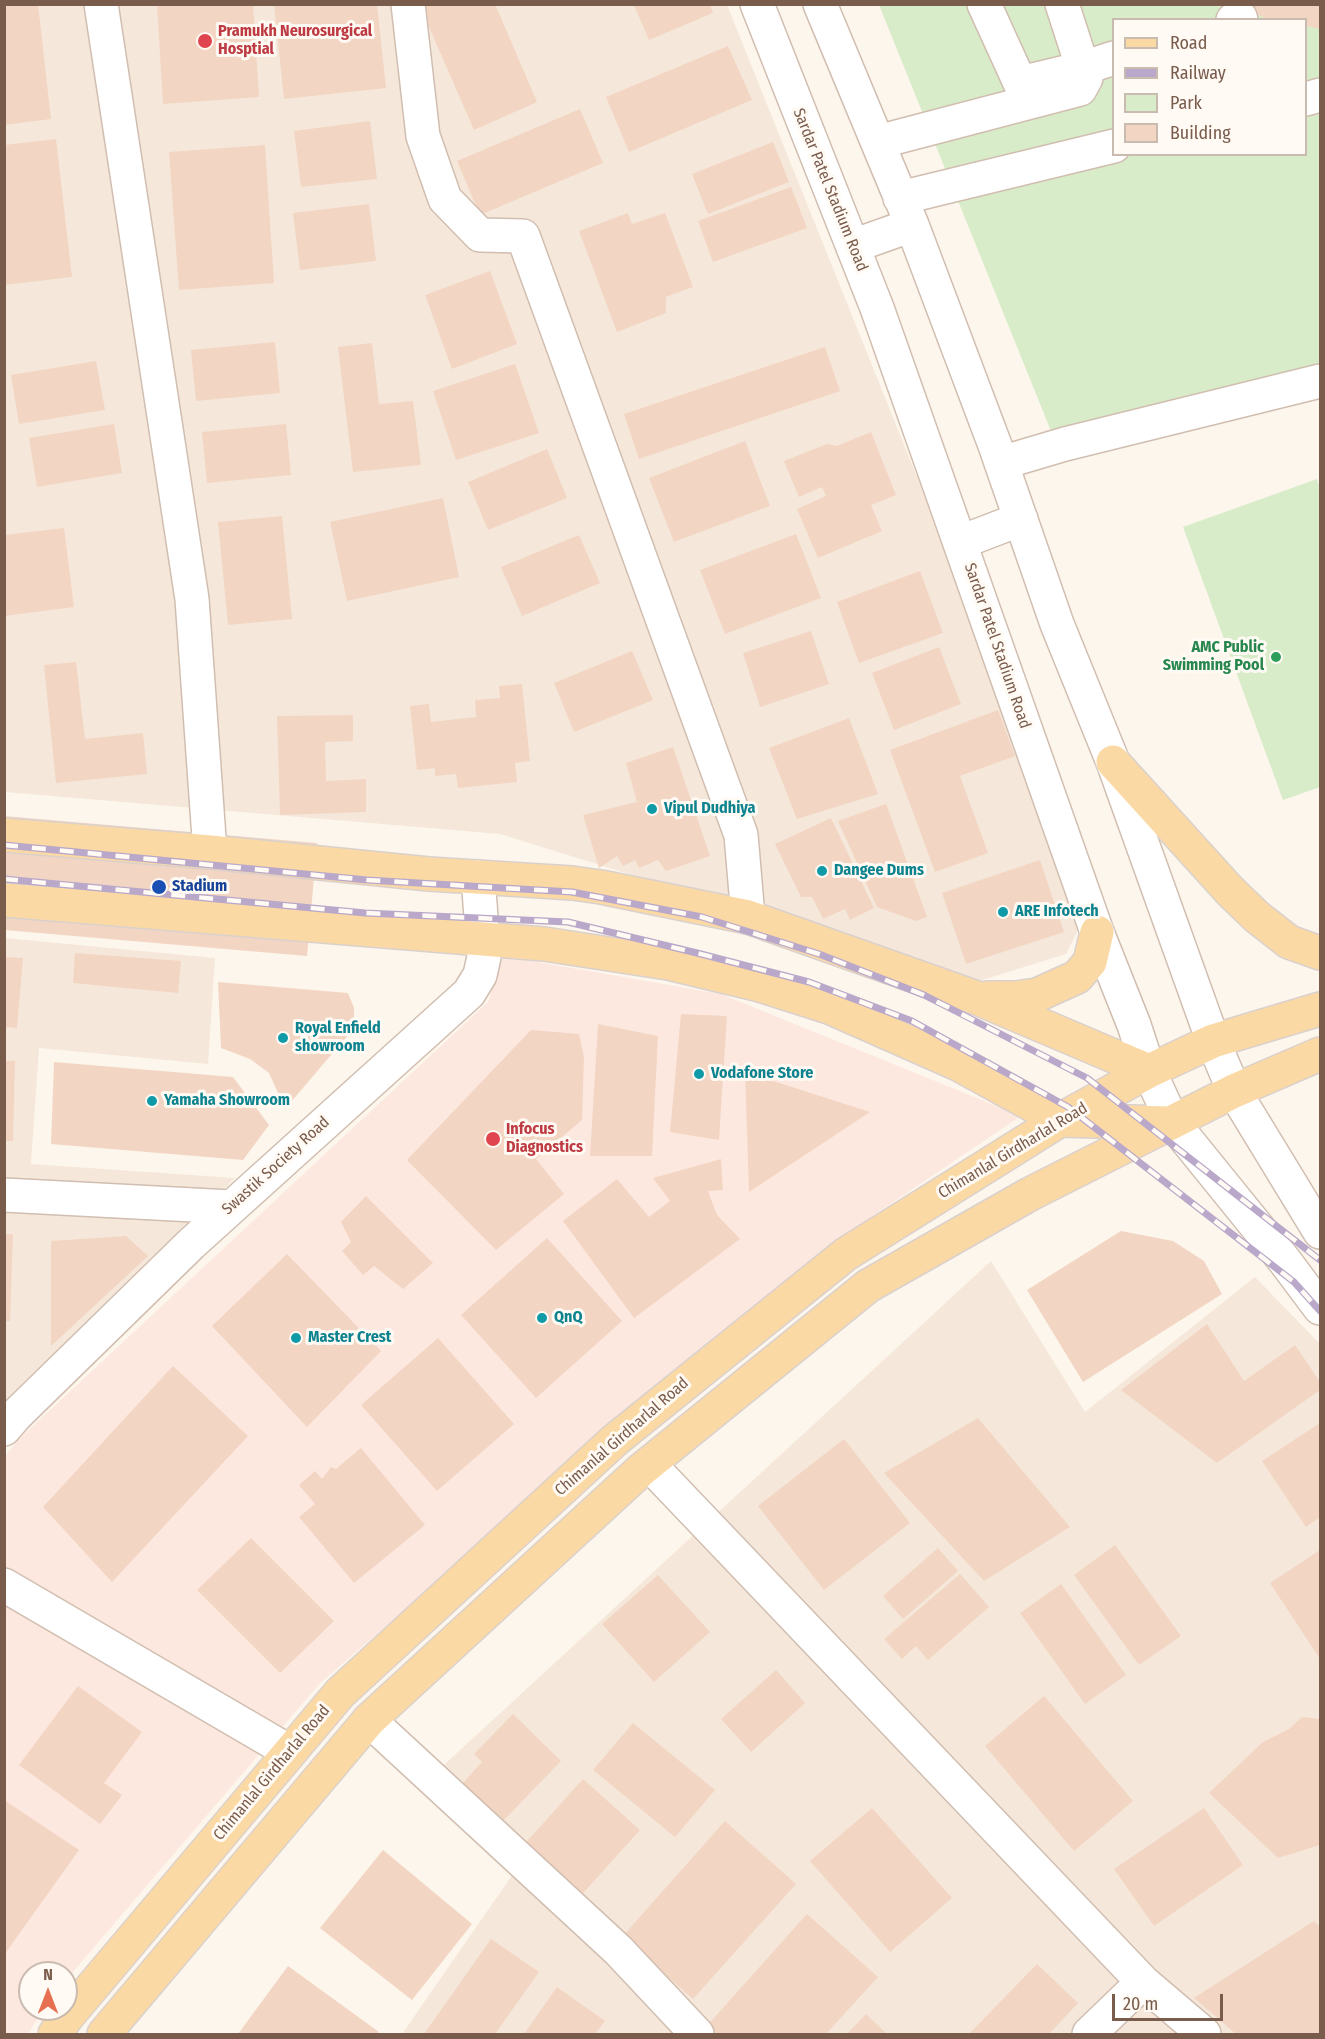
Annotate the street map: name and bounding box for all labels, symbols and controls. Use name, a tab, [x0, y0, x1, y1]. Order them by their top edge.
legend	[1112, 18, 1307, 156]
place label: Pramukh Neurosurgical Hosptial	[218, 22, 372, 60]
marker: Pramukh Neurosurgical Hosptial	[196, 32, 214, 50]
text: Road	[1170, 32, 1207, 54]
text: Railway	[1170, 62, 1226, 84]
text: Park	[1170, 92, 1202, 114]
street label: Sardar Patel Stadium Road	[789, 106, 871, 274]
text: Building	[1170, 122, 1231, 144]
street label: Sardar Patel Stadium Road	[960, 561, 1034, 731]
place label: AMC Public Swimming Pool	[1163, 638, 1264, 676]
marker: AMC Public Swimming Pool	[1269, 650, 1283, 664]
place label: Vipul Dudhiya	[664, 799, 756, 819]
marker: Vipul Dudhiya	[645, 802, 659, 816]
place label: Dangee Dums	[834, 861, 924, 881]
marker: Dangee Dums	[815, 864, 829, 878]
place label: Stadium	[172, 877, 227, 897]
marker: Stadium	[150, 878, 168, 896]
place label: ARE Infotech	[1015, 902, 1099, 922]
marker: ARE Infotech	[996, 905, 1010, 919]
place label: Royal Enfield showroom	[295, 1019, 381, 1057]
marker: Royal Enfield showroom	[276, 1031, 290, 1045]
place label: Vodafone Store	[711, 1064, 813, 1084]
marker: Vodafone Store	[692, 1067, 706, 1081]
place label: Yamaha Showroom	[164, 1091, 290, 1111]
marker: Yamaha Showroom	[145, 1094, 159, 1108]
street label: Chimanlal Girdharlal Road	[935, 1099, 1091, 1203]
street label: Swastik Society Road	[218, 1113, 334, 1219]
place label: Infocus Diagnostics	[506, 1120, 583, 1158]
marker: Infocus Diagnostics	[484, 1130, 502, 1148]
place label: QnQ	[554, 1308, 583, 1328]
marker: QnQ	[535, 1311, 549, 1325]
place label: Master Crest	[308, 1328, 391, 1348]
marker: Master Crest	[289, 1331, 303, 1345]
street label: Chimanlal Girdharlal Road	[551, 1374, 693, 1500]
street label: Chimanlal Girdharlal Road	[210, 1702, 334, 1844]
north arrow	[18, 1961, 78, 2021]
text: N	[43, 1965, 53, 1984]
scale bar	[1115, 1982, 1226, 2020]
text: 20 m	[1123, 1993, 1158, 2015]

